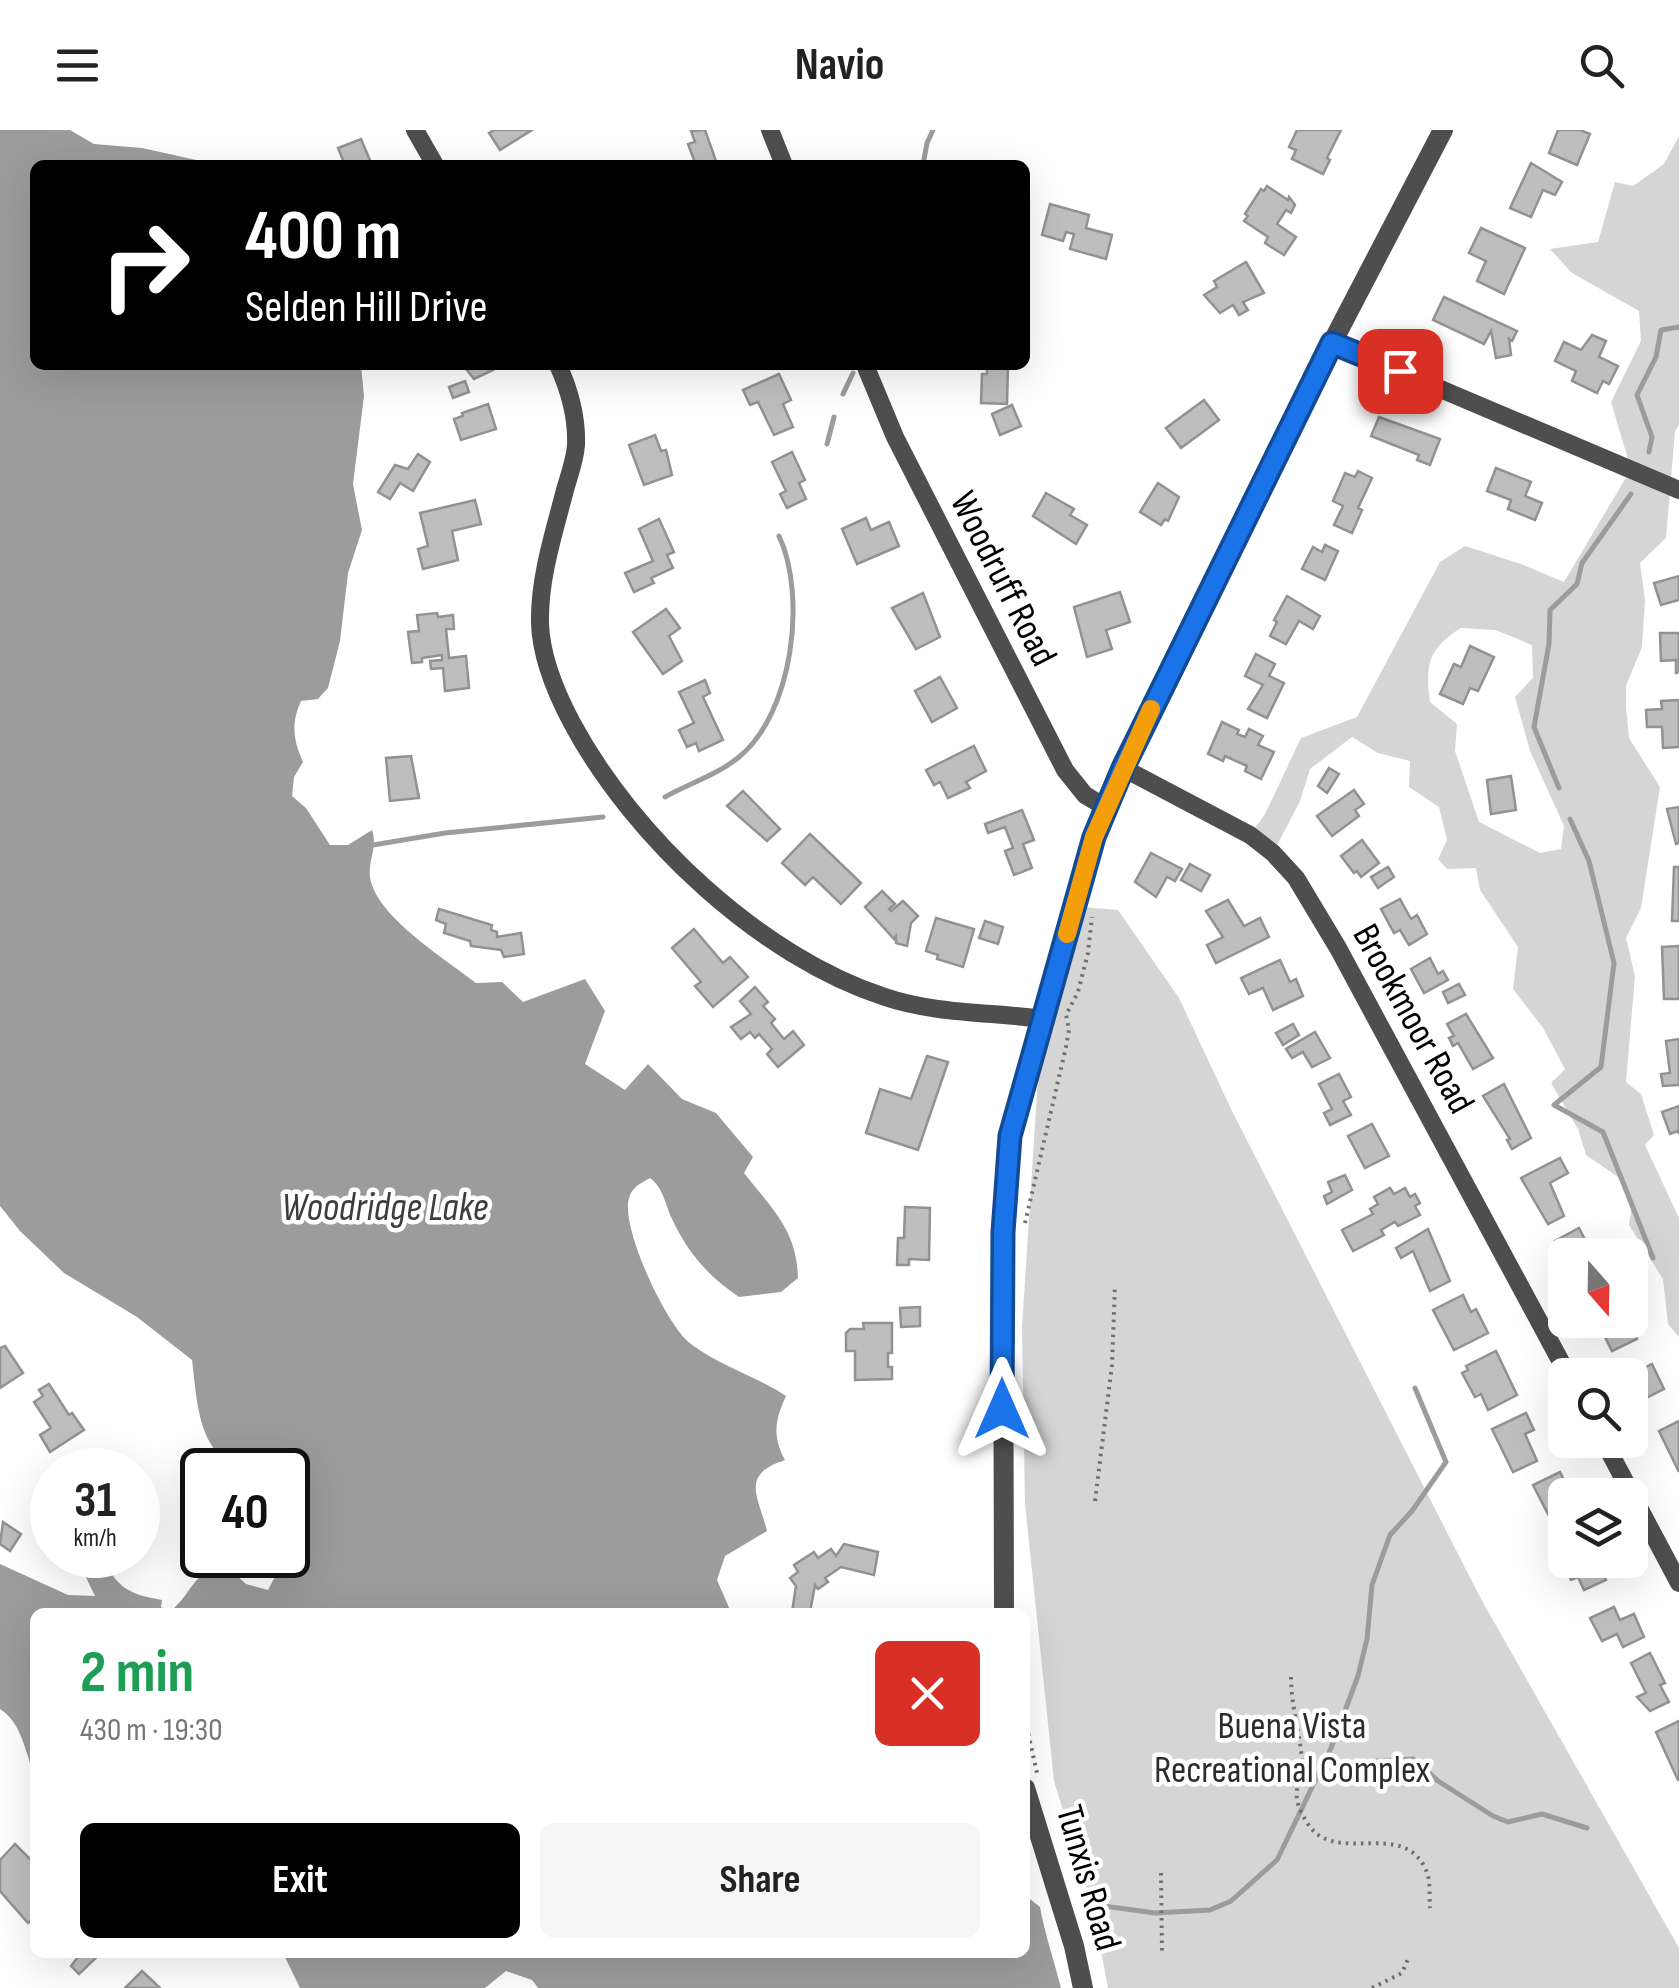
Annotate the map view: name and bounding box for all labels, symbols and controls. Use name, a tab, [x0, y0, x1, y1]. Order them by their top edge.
icon: menu	[50, 38, 105, 93]
text: Navio	[795, 38, 884, 93]
icon: search	[1574, 38, 1629, 93]
text: 400 m	[245, 195, 402, 279]
icon: right	[80, 200, 210, 330]
text: Selden Hill Drive	[245, 280, 488, 335]
pin	[1358, 329, 1443, 414]
icon: arrive	[1373, 344, 1428, 399]
street label: Woodruff Road	[940, 484, 1066, 674]
street label: Brookmoor Road	[1343, 916, 1483, 1122]
water label: Woodridge Lake	[282, 1184, 488, 1232]
north arrow	[1548, 1238, 1648, 1338]
map controls	[1548, 1238, 1648, 1578]
position arrow	[950, 1357, 1054, 1461]
button: search	[1548, 1358, 1648, 1458]
speed limit sign: 40	[180, 1448, 310, 1578]
text: 31	[74, 1471, 116, 1531]
button: layers	[1548, 1478, 1648, 1578]
text: km/h	[73, 1523, 117, 1554]
text: 2 min	[80, 1637, 194, 1709]
button: close	[875, 1641, 980, 1746]
park label: Buena Vista Recreational Complex	[1154, 1704, 1430, 1793]
text: 430 m · 19:30	[80, 1711, 222, 1750]
street label: Tunxis Road	[1046, 1800, 1130, 1956]
button: Exit	[80, 1823, 520, 1938]
button: Share	[540, 1823, 980, 1938]

